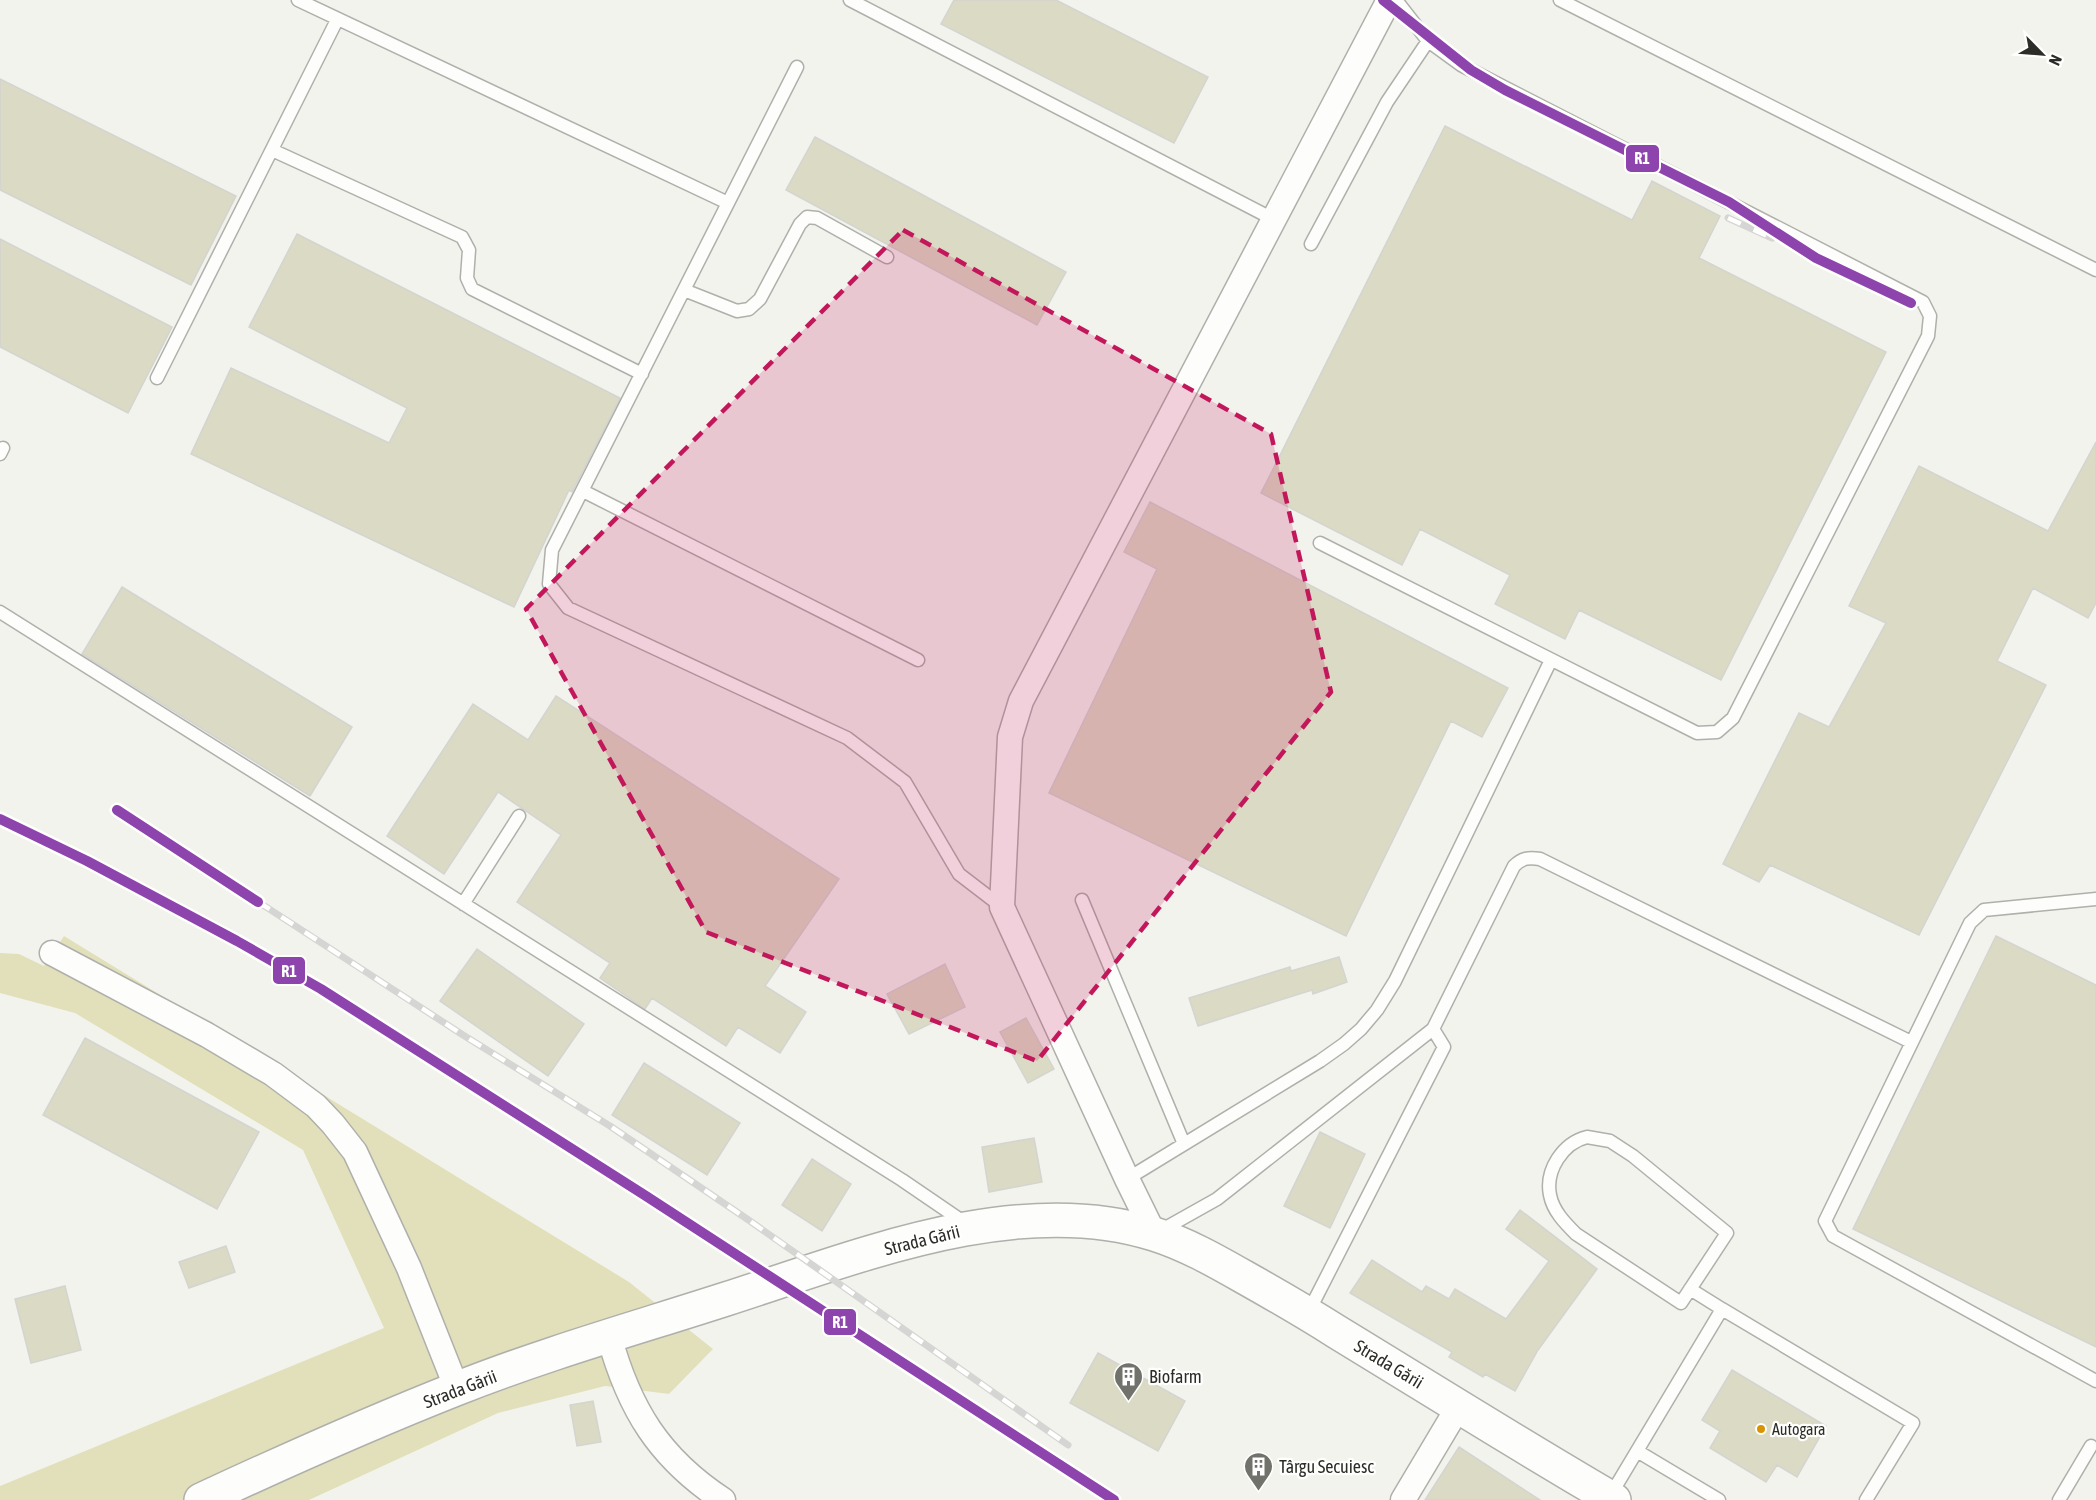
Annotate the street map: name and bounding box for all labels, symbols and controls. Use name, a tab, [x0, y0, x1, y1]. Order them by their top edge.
north arrow	[2012, 24, 2072, 84]
text: N	[2045, 52, 2066, 68]
line badge: R1	[1625, 144, 1660, 173]
text: R1	[1634, 149, 1650, 167]
line badge: R1	[272, 956, 306, 985]
text: R1	[281, 962, 297, 980]
street label: Strada Gării	[882, 1221, 962, 1259]
line badge: R1	[823, 1308, 857, 1336]
text: R1	[832, 1313, 848, 1331]
street label: Strada Gării	[1351, 1335, 1427, 1393]
building icon: Biofarm	[1112, 1360, 1144, 1402]
street label: Strada Gării	[420, 1365, 500, 1413]
place label: Biofarm	[1149, 1366, 1202, 1387]
place label: Autogara	[1772, 1420, 1825, 1439]
marker: Autogara	[1755, 1423, 1767, 1435]
building icon: Târgu Secuiesc	[1242, 1450, 1274, 1492]
place label: Târgu Secuiesc	[1279, 1456, 1374, 1477]

